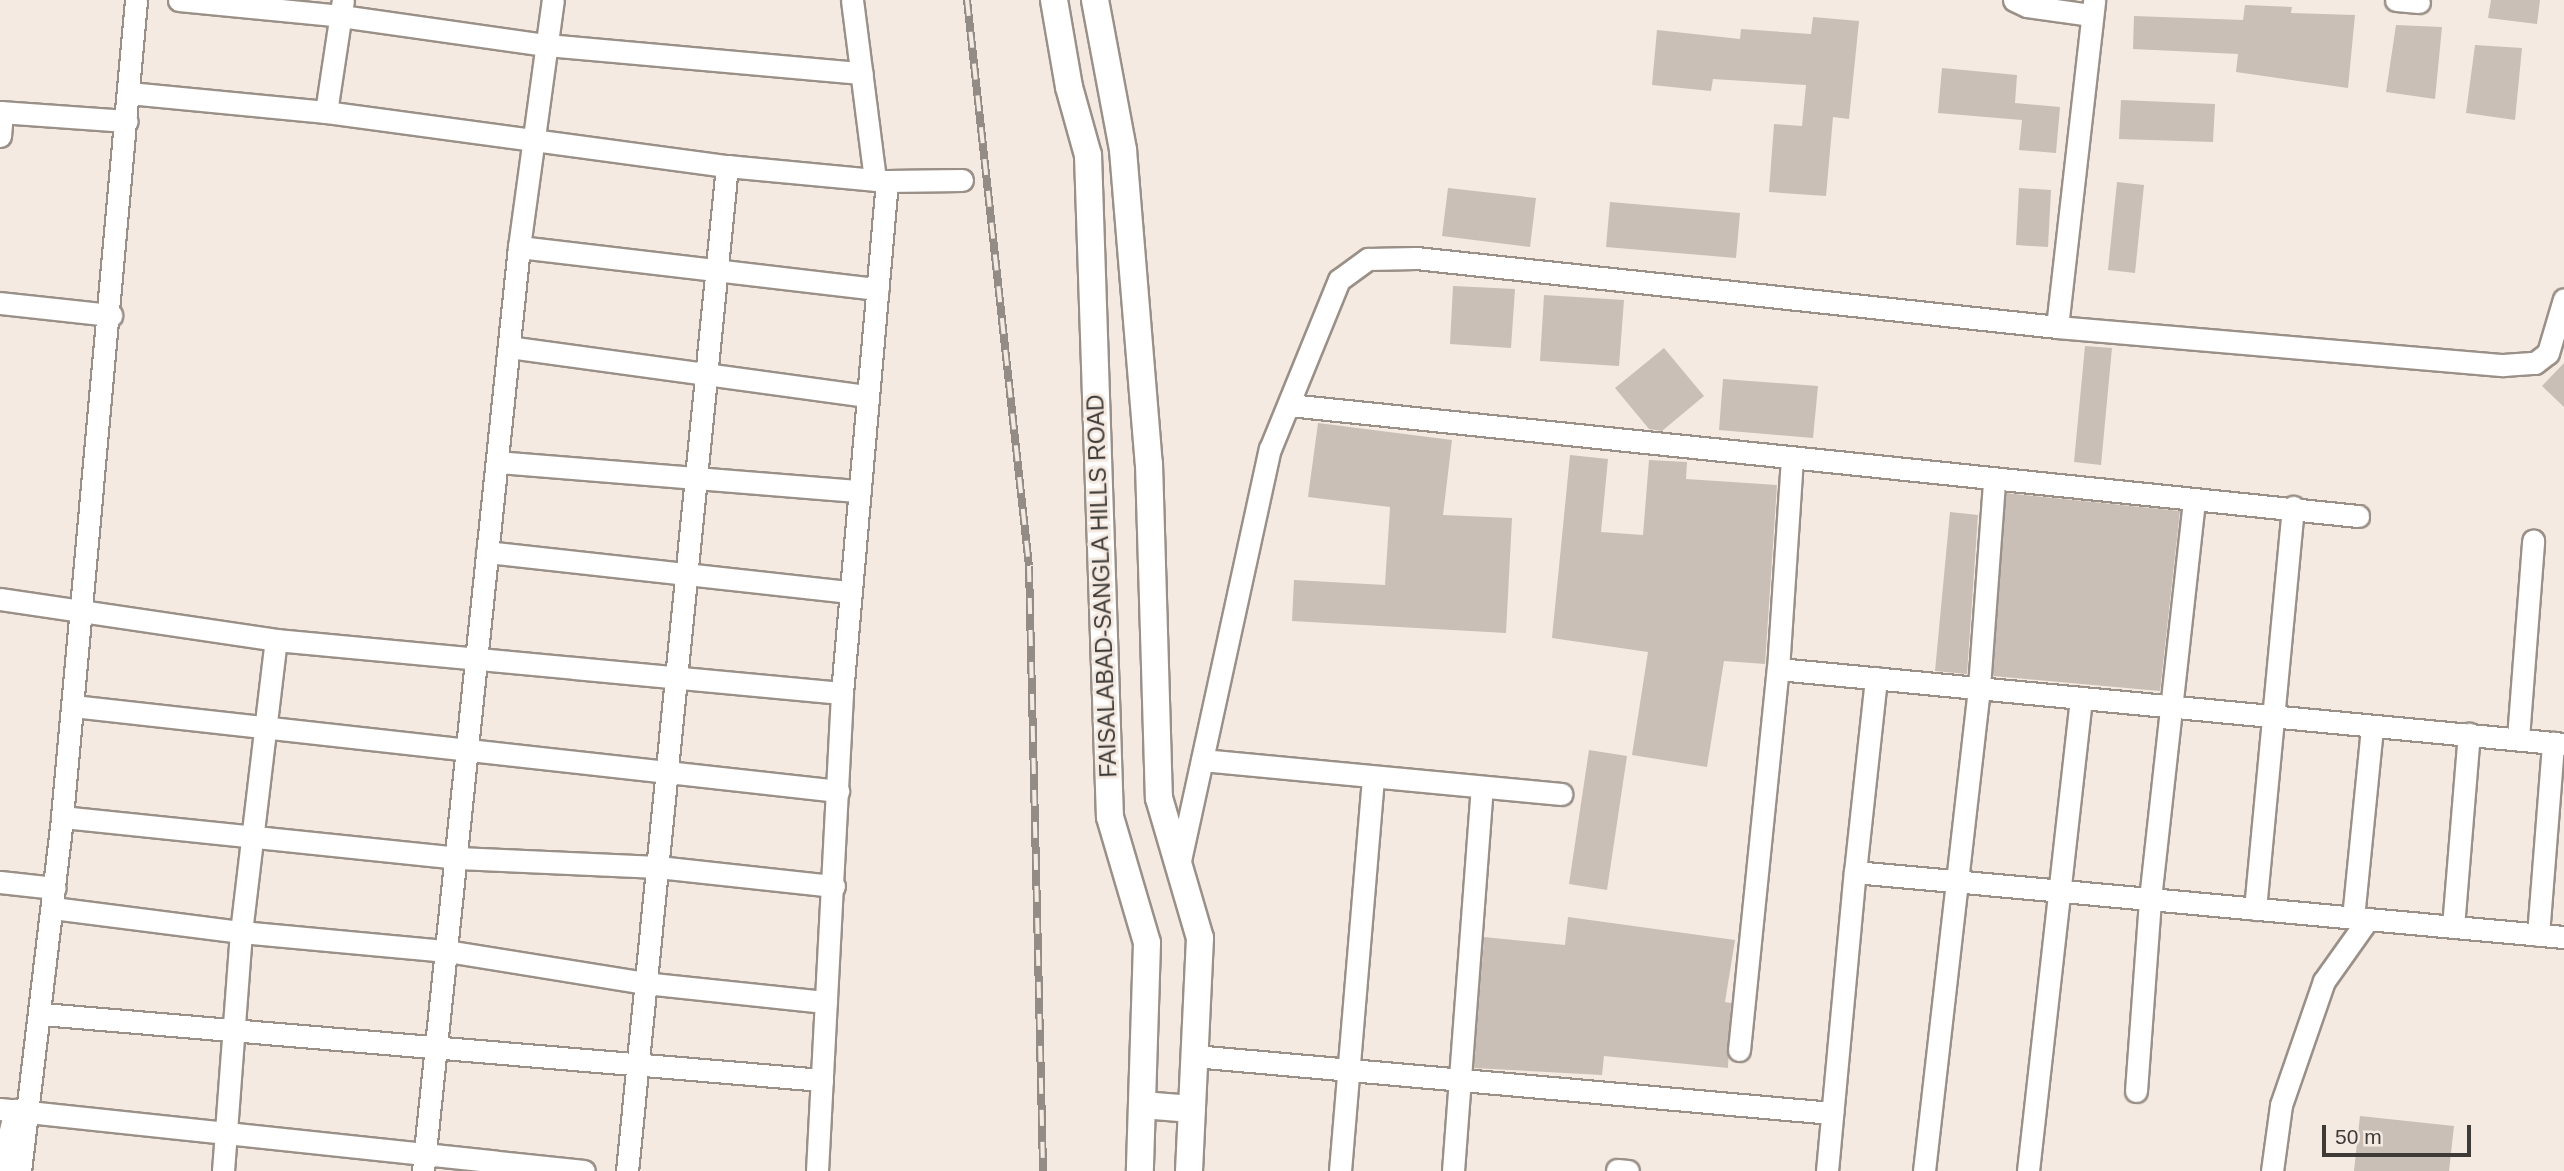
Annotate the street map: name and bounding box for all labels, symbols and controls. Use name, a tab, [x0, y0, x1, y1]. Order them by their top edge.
street label: FAISALABAD-SANGLA HILLS ROAD	[1081, 393, 1123, 779]
scale bar	[2326, 1112, 2475, 1156]
text: 50 m	[2335, 1125, 2382, 1148]

